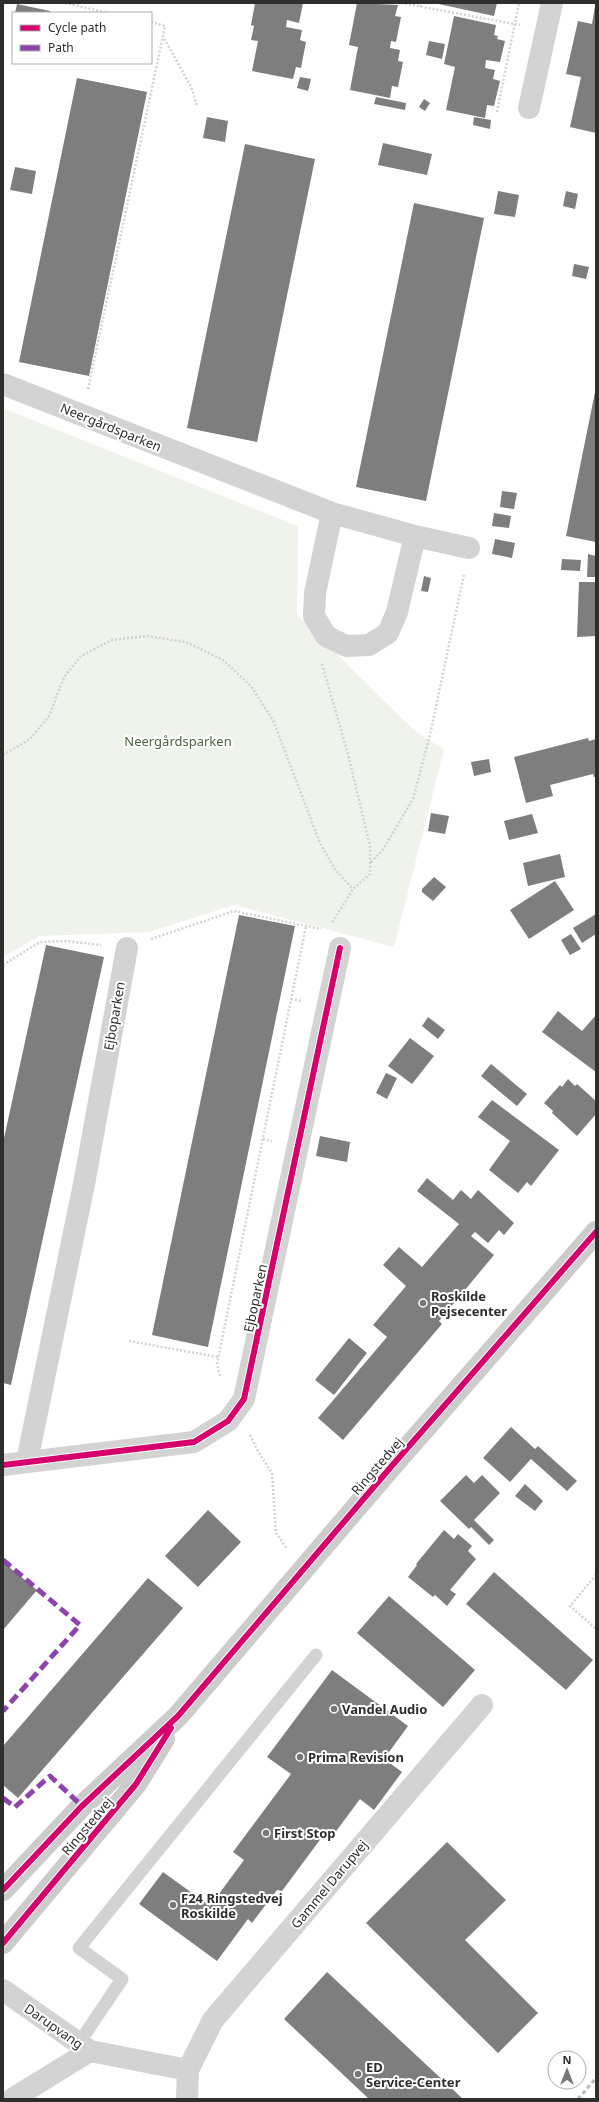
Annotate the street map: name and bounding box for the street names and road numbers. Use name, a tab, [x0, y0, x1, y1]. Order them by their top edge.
street label: Neergårdsparken	[58, 399, 164, 455]
street label: Ejboparken	[99, 980, 129, 1052]
street label: Ejboparken	[239, 1262, 271, 1334]
street label: Ringstedvej	[347, 1433, 407, 1499]
street label: Ringstedvej	[57, 1793, 117, 1859]
street label: Gammel Darupvej	[287, 1836, 371, 1932]
street label: Darupvang	[21, 1999, 87, 2053]

